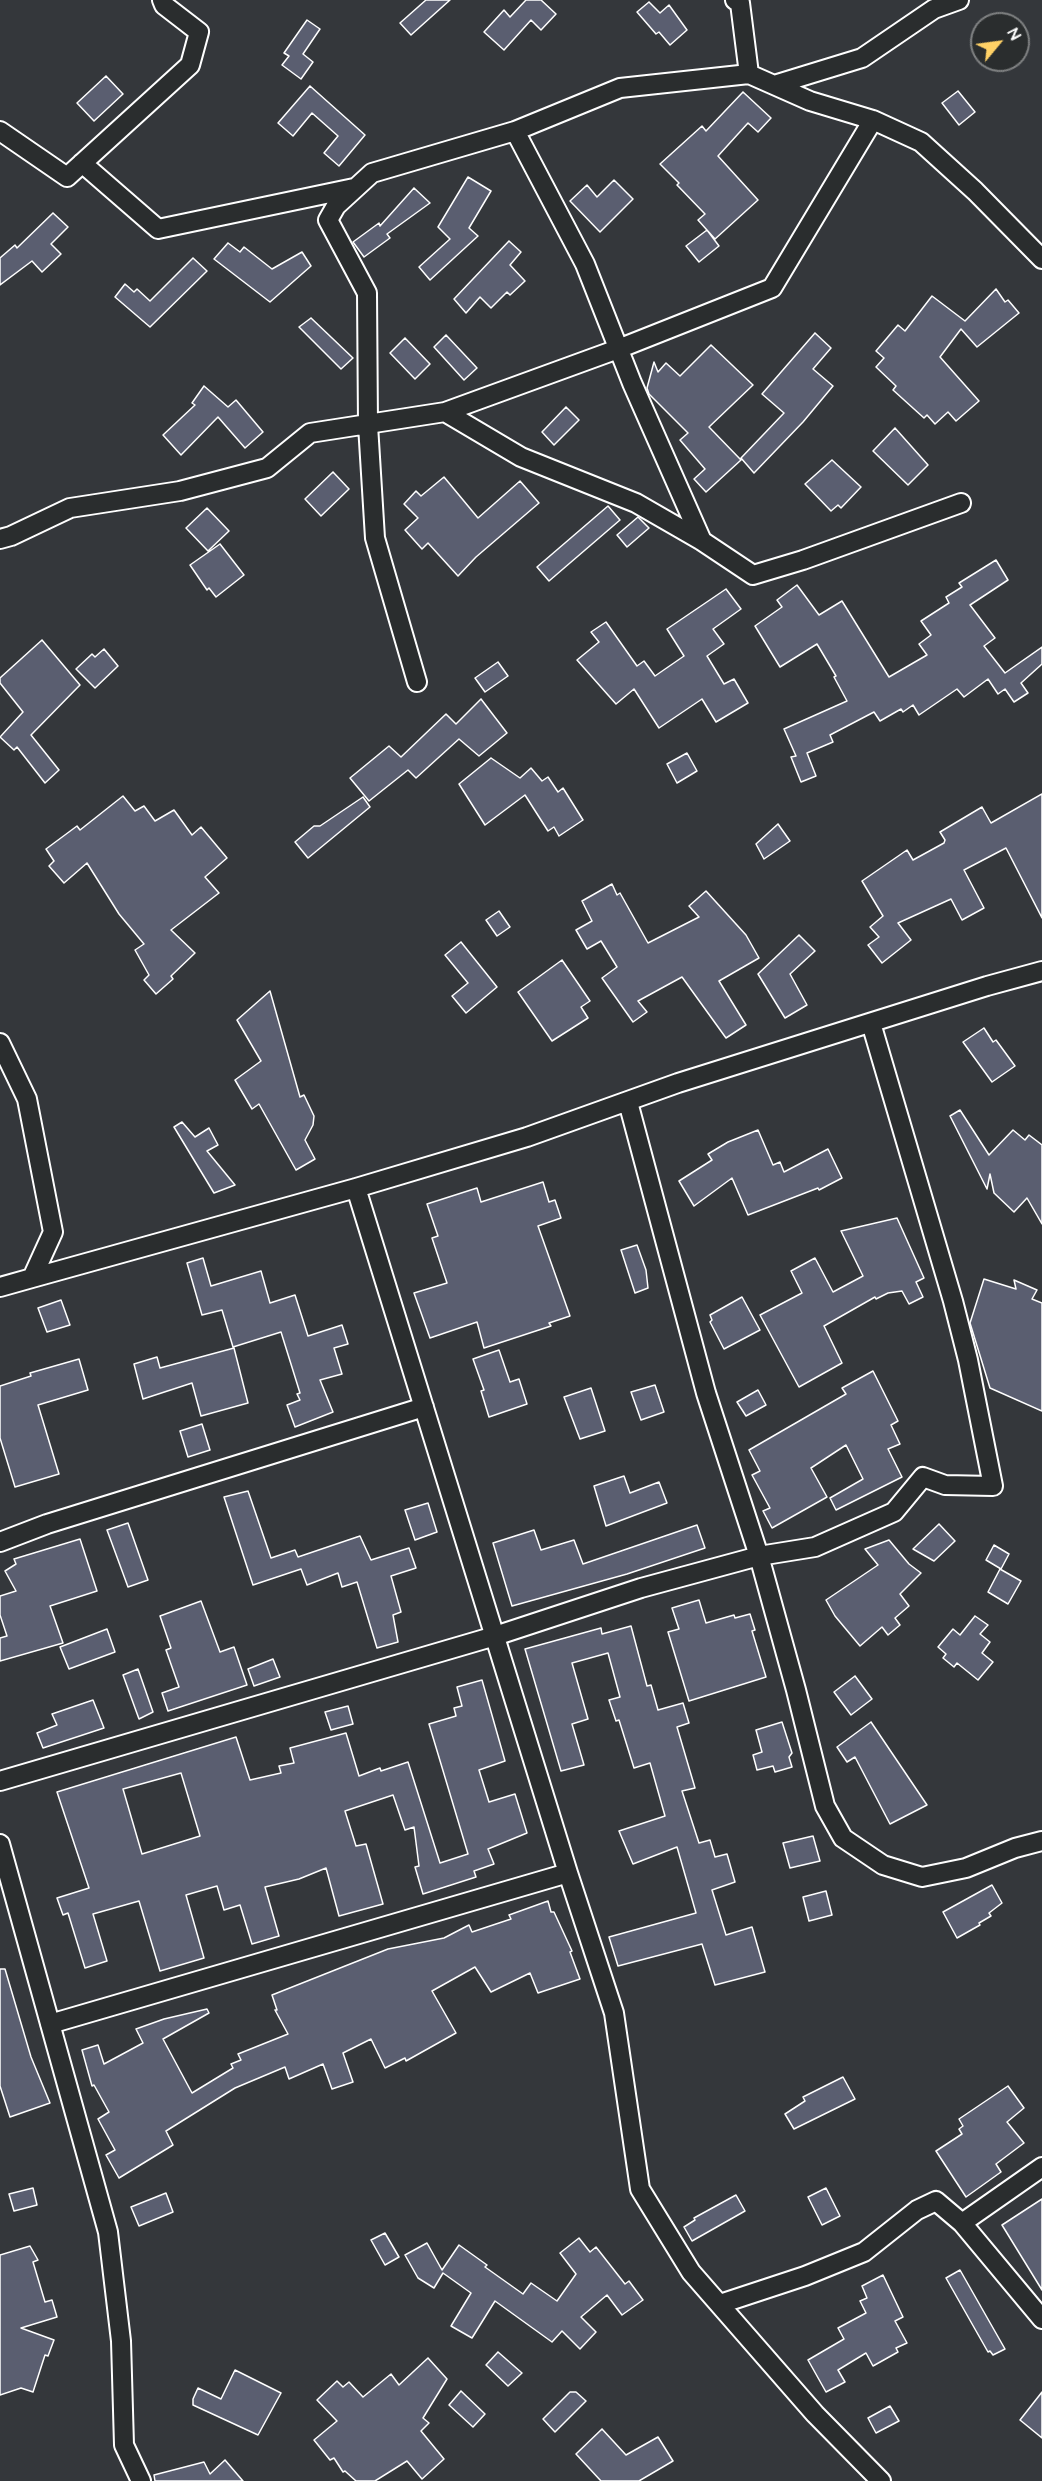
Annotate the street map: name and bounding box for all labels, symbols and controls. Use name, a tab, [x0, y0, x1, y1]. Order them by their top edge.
north arrow	[970, 12, 1030, 72]
text: N	[1002, 25, 1026, 44]

